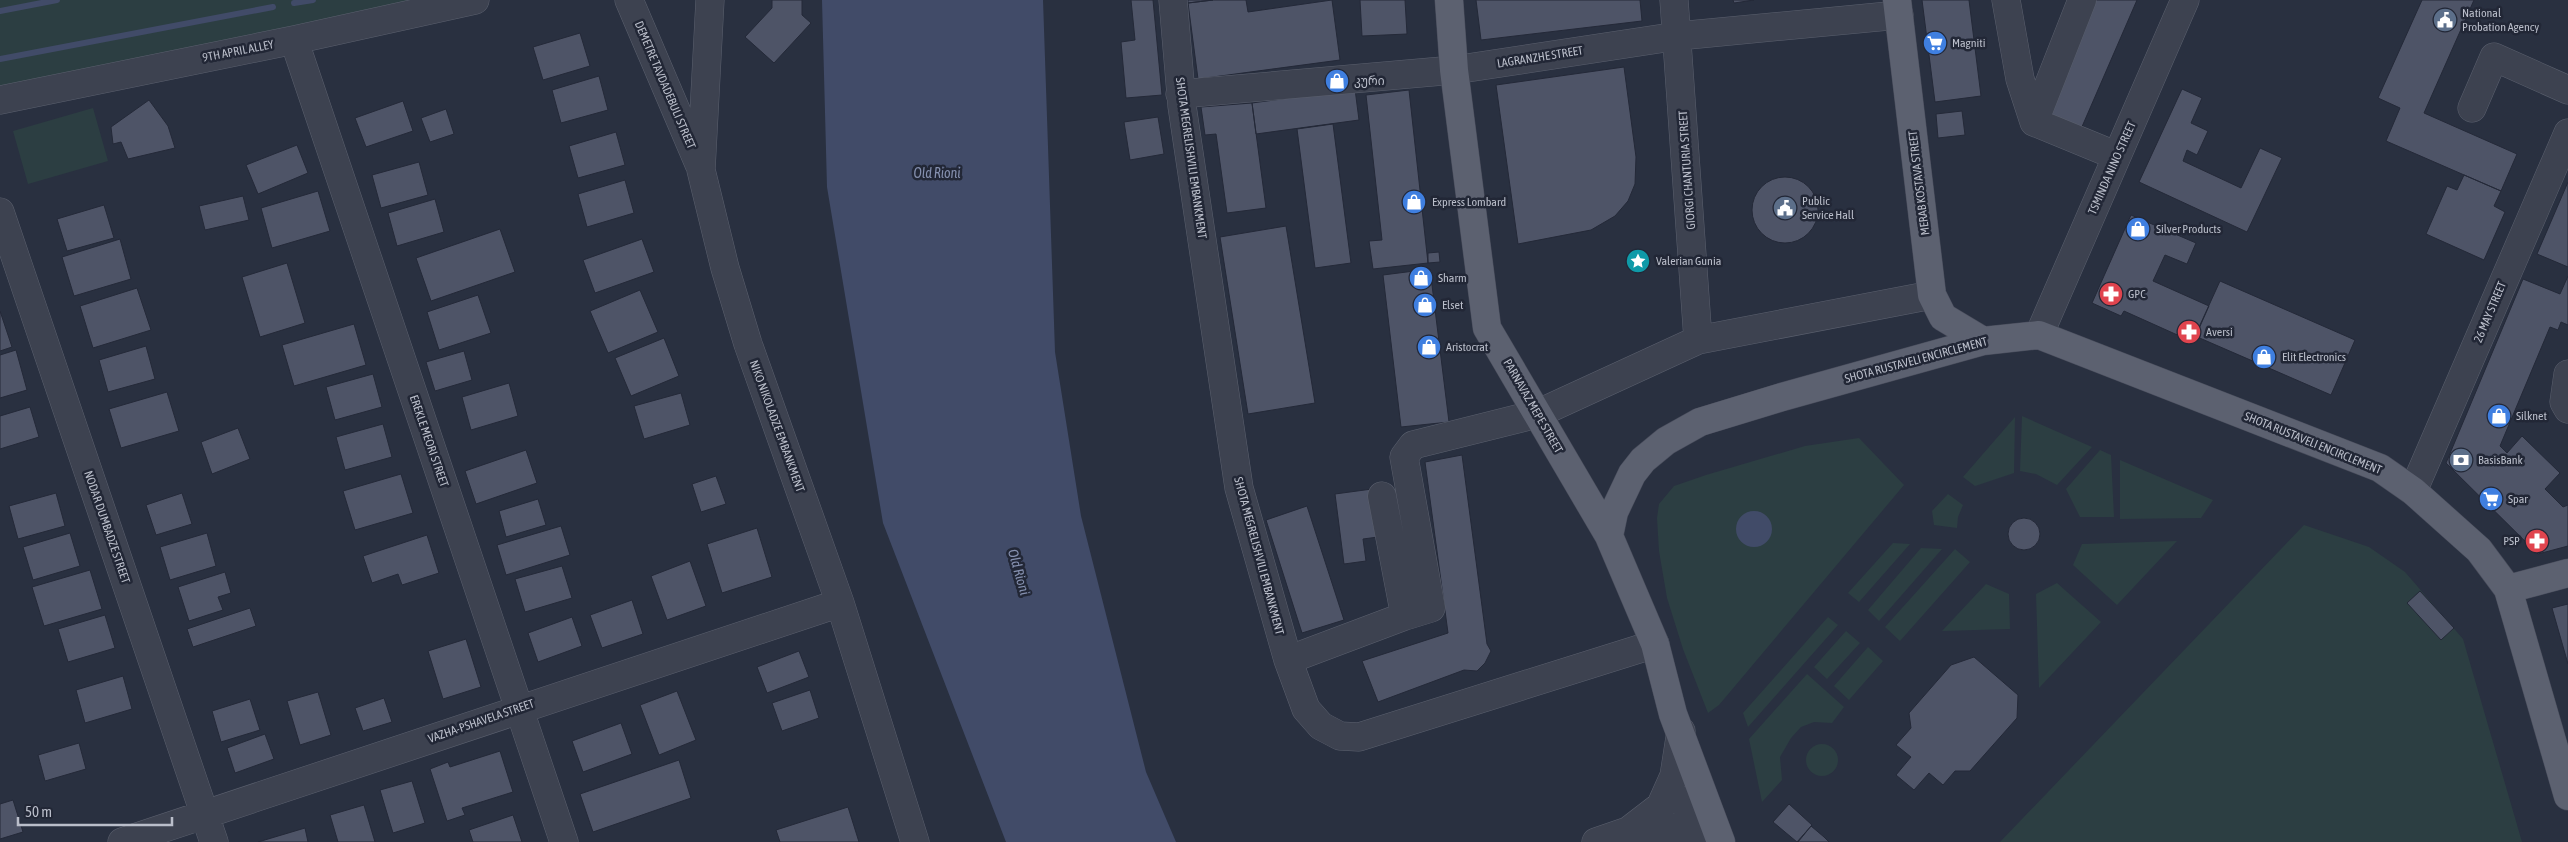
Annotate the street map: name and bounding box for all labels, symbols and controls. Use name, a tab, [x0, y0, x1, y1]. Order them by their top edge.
place label: National Probation Agency	[2462, 6, 2539, 34]
public building icon: National Probation Agency	[2432, 7, 2458, 33]
street label: DEMETRE TAVDADEBULI STREET	[632, 19, 699, 152]
supermarket icon: Magniti	[1922, 30, 1948, 56]
place label: Magniti	[1952, 36, 1986, 50]
street label: 9TH APRIL ALLEY	[201, 37, 275, 65]
street label: LAGRANZHE STREET	[1496, 43, 1585, 71]
shop icon: კური	[1324, 68, 1350, 94]
place label: კური	[1354, 74, 1385, 88]
street label: SHOTA MEGRELISHVILI EMBANKMENT	[1173, 76, 1209, 240]
street label: GIORGI CHANTURIA STREET	[1676, 109, 1698, 230]
street label: TSMINDA NINO STREET	[2085, 119, 2139, 217]
street label: MERAB KOSTAVA STREET	[1906, 129, 1932, 236]
water label: Old Rioni	[913, 165, 961, 181]
shop icon: Express Lombard	[1401, 189, 1427, 215]
place label: Public Service Hall	[1802, 194, 1855, 222]
place label: Express Lombard	[1432, 195, 1506, 209]
public building icon: Public Service Hall	[1772, 195, 1798, 221]
shop icon: Silver Products	[2125, 216, 2151, 242]
place label: Silver Products	[2156, 222, 2221, 236]
place icon: Valerian Gunia	[1625, 248, 1651, 274]
place label: Valerian Gunia	[1656, 254, 1721, 268]
shop icon: Sharm	[1408, 265, 1434, 291]
place label: Sharm	[1438, 271, 1467, 285]
street label: 26 MAY STREET	[2471, 279, 2509, 345]
pharmacy icon: GPC	[2098, 281, 2124, 307]
place label: GPC	[2128, 287, 2146, 301]
shop icon: Elset	[1412, 292, 1438, 318]
place label: Elset	[1442, 298, 1464, 312]
pharmacy icon: Aversi	[2176, 319, 2202, 345]
place label: Aversi	[2206, 325, 2233, 339]
shop icon: Aristocrat	[1416, 334, 1442, 360]
street label: SHOTA RUSTAVELI ENCIRCLEMENT	[1843, 334, 1990, 386]
place label: Aristocrat	[1446, 340, 1489, 354]
shop icon: Elit Electronics	[2251, 344, 2277, 370]
place label: Elit Electronics	[2282, 350, 2346, 364]
street label: PARNAVAZ MEPE STREET	[1500, 357, 1566, 456]
street label: NIKO NIKOLADZE EMBANKMENT	[747, 358, 808, 495]
street label: EREKLE MEORI STREET	[407, 393, 452, 489]
shop icon: Silknet	[2486, 403, 2512, 429]
street label: SHOTA RUSTAVELI ENCIRCLEMENT	[2242, 409, 2385, 477]
place label: Silknet	[2516, 409, 2548, 423]
bank icon: BasisBank	[2448, 447, 2474, 473]
place label: BasisBank	[2478, 453, 2524, 467]
street label: NODAR DUMBADZE STREET	[81, 469, 133, 586]
street label: SHOTA MEGRELISHVILI EMBANKMENT	[1231, 476, 1287, 637]
supermarket icon: Spar	[2478, 486, 2504, 512]
place label: Spar	[2508, 492, 2528, 506]
pharmacy icon: PSP	[2524, 528, 2550, 554]
place label: PSP	[2503, 534, 2520, 548]
water label: Old Rioni	[1005, 547, 1033, 597]
street label: VAZHA-PSHAVELA STREET	[426, 696, 537, 746]
scale bar	[18, 794, 171, 826]
text: 50 m	[25, 803, 52, 820]

